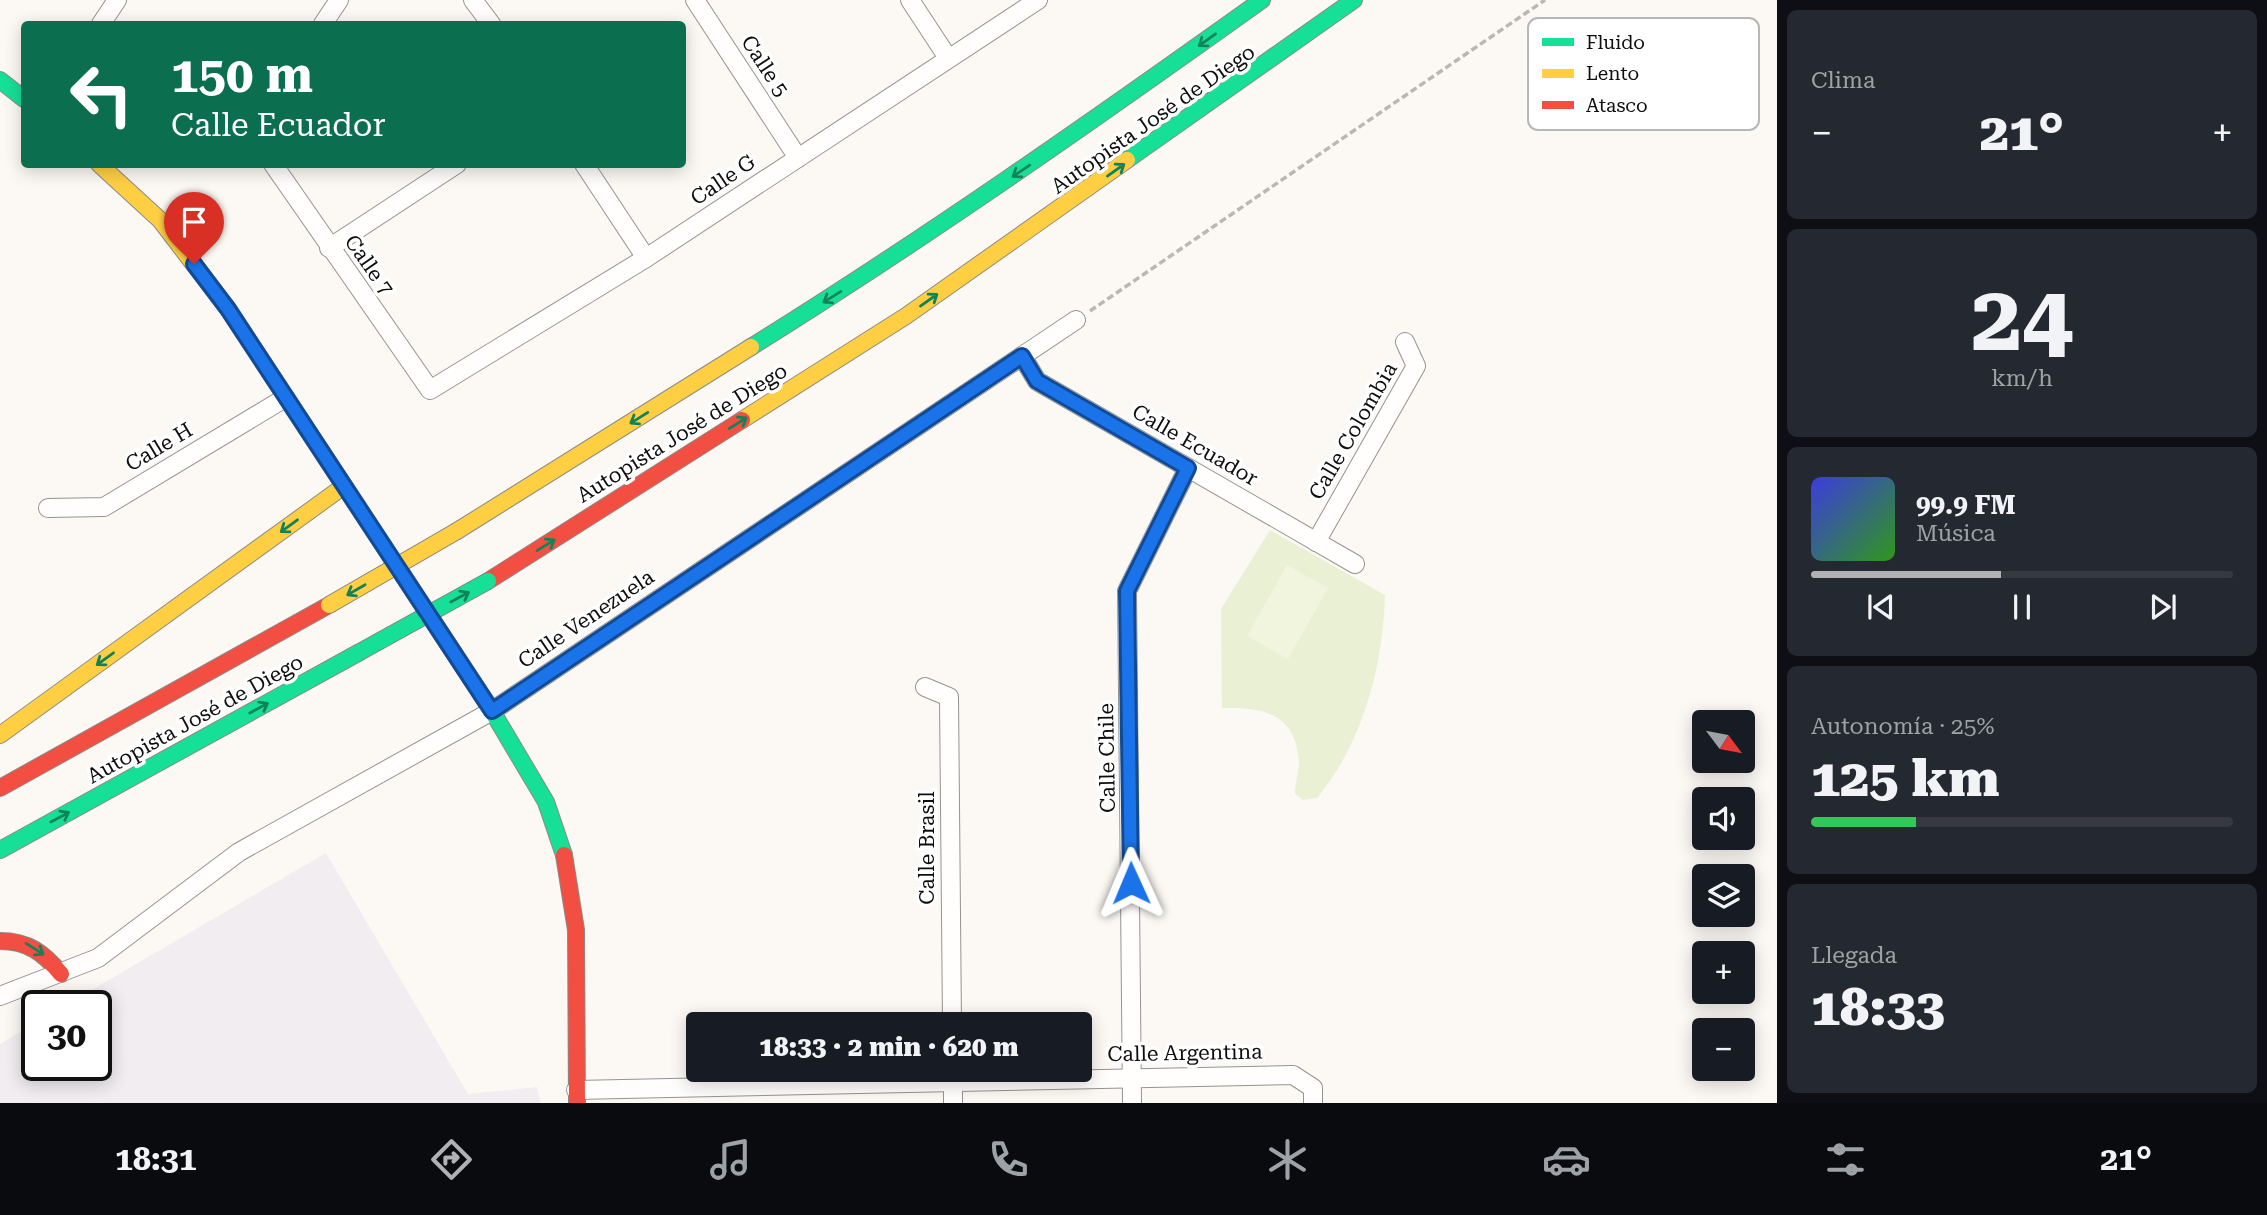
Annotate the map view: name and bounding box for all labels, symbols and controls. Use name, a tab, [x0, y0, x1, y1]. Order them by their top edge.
legend	[1528, 18, 1759, 130]
street label: Calle 5	[736, 31, 794, 101]
text: Fluido	[1586, 31, 1645, 54]
one-way arrow	[1198, 33, 1217, 47]
street label: Autopista José de Diego	[1047, 39, 1259, 199]
text: 150 m	[171, 47, 313, 104]
icon: left	[56, 49, 147, 140]
text: Lento	[1586, 62, 1639, 85]
text: Clima	[1811, 67, 1875, 94]
text: Atasco	[1586, 94, 1648, 117]
text: 21°	[1980, 102, 2064, 163]
text: Calle Ecuador	[171, 106, 386, 144]
text: −	[1811, 111, 1832, 155]
text: +	[2212, 111, 2233, 155]
street label: Calle G	[686, 150, 760, 210]
one-way arrow	[1106, 163, 1125, 177]
one-way arrow	[1012, 164, 1031, 178]
pin	[164, 192, 224, 264]
icon: arrive	[175, 203, 213, 241]
street label: Calle 7	[340, 230, 398, 300]
text: 24	[1971, 266, 2073, 372]
one-way arrow	[822, 291, 842, 305]
one-way arrow	[919, 293, 938, 307]
street label: Autopista José de Diego	[573, 358, 791, 508]
street label: Calle Colombia	[1304, 358, 1402, 504]
text: km/h	[1991, 365, 2053, 392]
street label: Calle Ecuador	[1128, 399, 1262, 491]
one-way arrow	[629, 411, 649, 425]
one-way arrow	[728, 415, 747, 430]
street label: Calle H	[121, 418, 197, 476]
text: 99.9 FM	[1916, 490, 2016, 520]
one-way arrow	[280, 519, 299, 533]
text: Música	[1916, 520, 1996, 547]
one-way arrow	[536, 537, 555, 552]
street label: Calle Venezuela	[514, 564, 659, 673]
one-way arrow	[346, 583, 366, 597]
icon: previous	[1862, 588, 1900, 626]
icon: pause	[2003, 588, 2041, 626]
icon: next	[2144, 588, 2182, 626]
one-way arrow	[450, 589, 470, 603]
street label: Autopista José de Diego	[83, 650, 307, 788]
one-way arrow	[96, 652, 114, 667]
one-way arrow	[249, 701, 269, 715]
street label: Calle Chile	[1094, 703, 1120, 813]
north arrow	[1692, 710, 1755, 774]
map controls	[1692, 710, 1755, 1081]
text: Autonomía · 25%	[1811, 713, 1995, 740]
text: 125 km	[1811, 748, 1999, 809]
button: sound	[1692, 787, 1755, 850]
street label: Calle Brasil	[915, 791, 939, 905]
one-way arrow	[49, 810, 70, 823]
position arrow	[1094, 846, 1168, 920]
button: layers	[1692, 864, 1755, 927]
button: +	[1692, 941, 1755, 1004]
one-way arrow	[24, 942, 44, 956]
text: Llegada	[1811, 942, 1897, 969]
text: 18:33	[1811, 977, 1945, 1038]
speed limit sign: 30	[21, 990, 112, 1081]
button: −	[1692, 1018, 1755, 1081]
text: 18:33 · 2 min · 620 m	[759, 1032, 1019, 1062]
street label: Calle Argentina	[1107, 1040, 1263, 1066]
icon: directions	[427, 1135, 476, 1184]
icon: music	[706, 1135, 755, 1184]
icon: phone	[984, 1135, 1033, 1184]
icon: climate	[1263, 1135, 1312, 1184]
icon: car	[1542, 1135, 1591, 1184]
icon: filters	[1821, 1135, 1870, 1184]
text: 18:31	[115, 1140, 197, 1178]
text: 21°	[2100, 1140, 2152, 1178]

